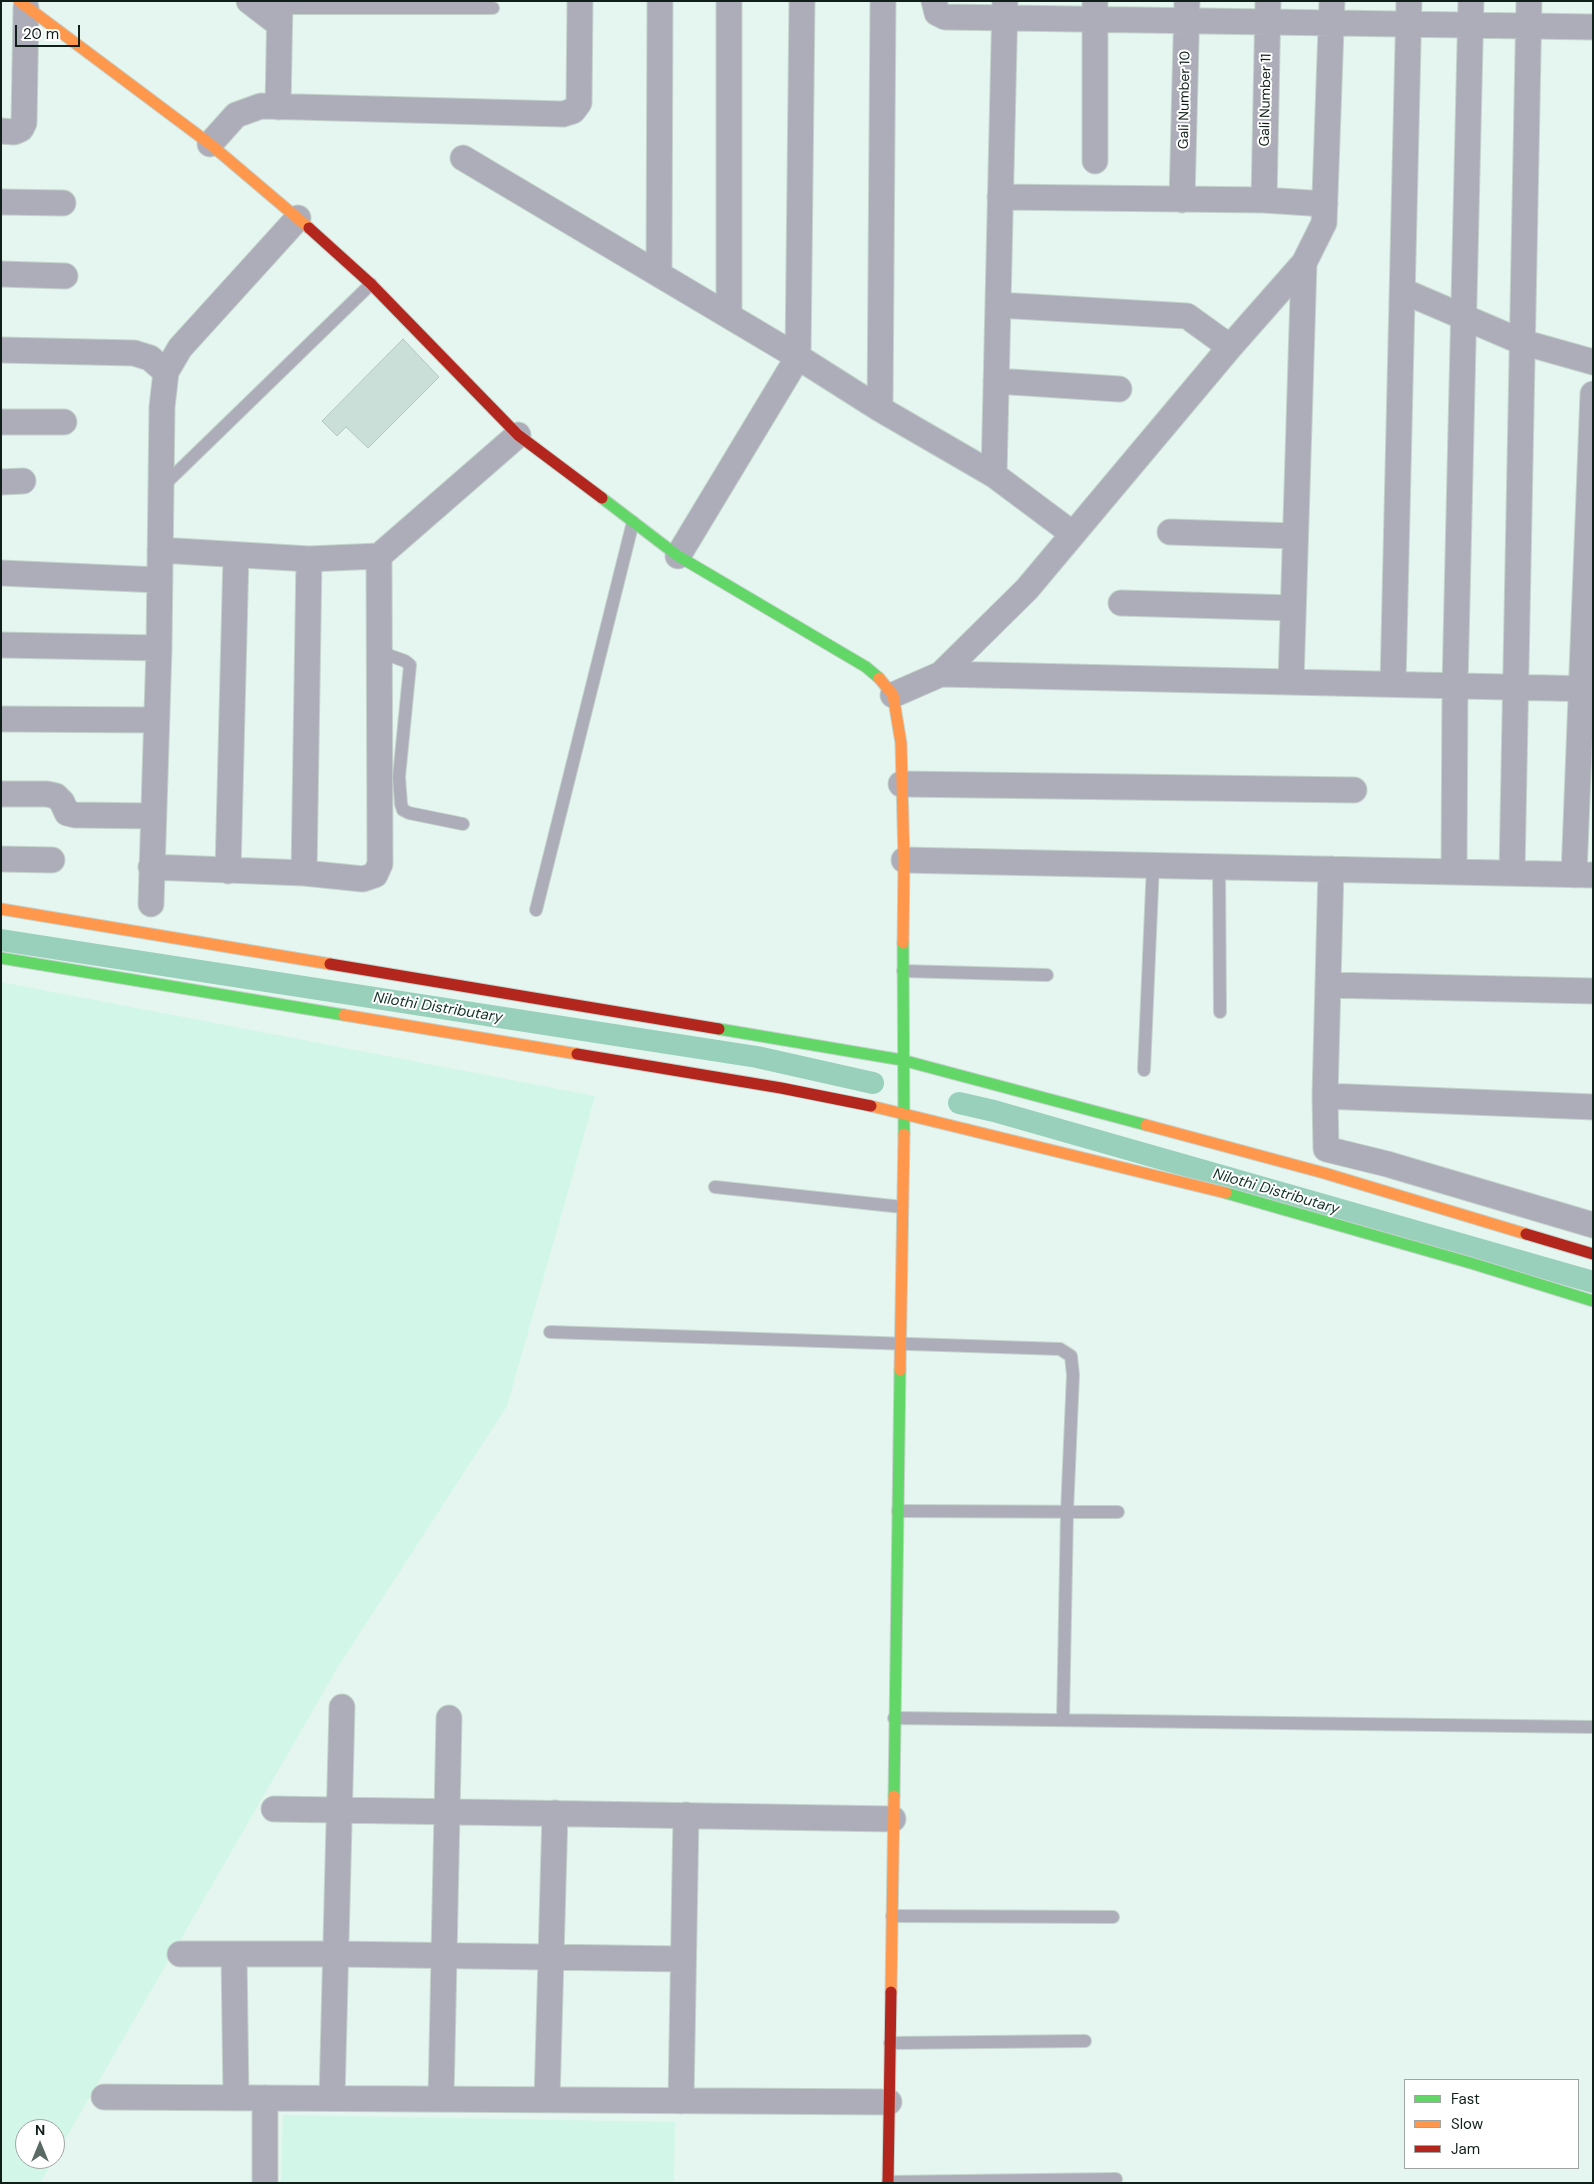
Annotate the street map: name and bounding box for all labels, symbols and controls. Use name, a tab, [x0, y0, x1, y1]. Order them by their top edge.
scale bar	[18, 15, 82, 47]
text: 20 m	[23, 24, 59, 44]
street label: Gali Number 10	[1176, 51, 1194, 149]
street label: Gali Number 11	[1257, 53, 1275, 147]
water label: Nilothi Distributary	[372, 989, 504, 1027]
water label: Nilothi Distributary	[1211, 1165, 1341, 1219]
legend	[1404, 2079, 1579, 2169]
text: Fast	[1451, 2089, 1480, 2109]
text: Slow	[1451, 2114, 1483, 2134]
north arrow	[15, 2119, 65, 2169]
text: N	[35, 2121, 45, 2139]
text: Jam	[1451, 2139, 1480, 2159]

